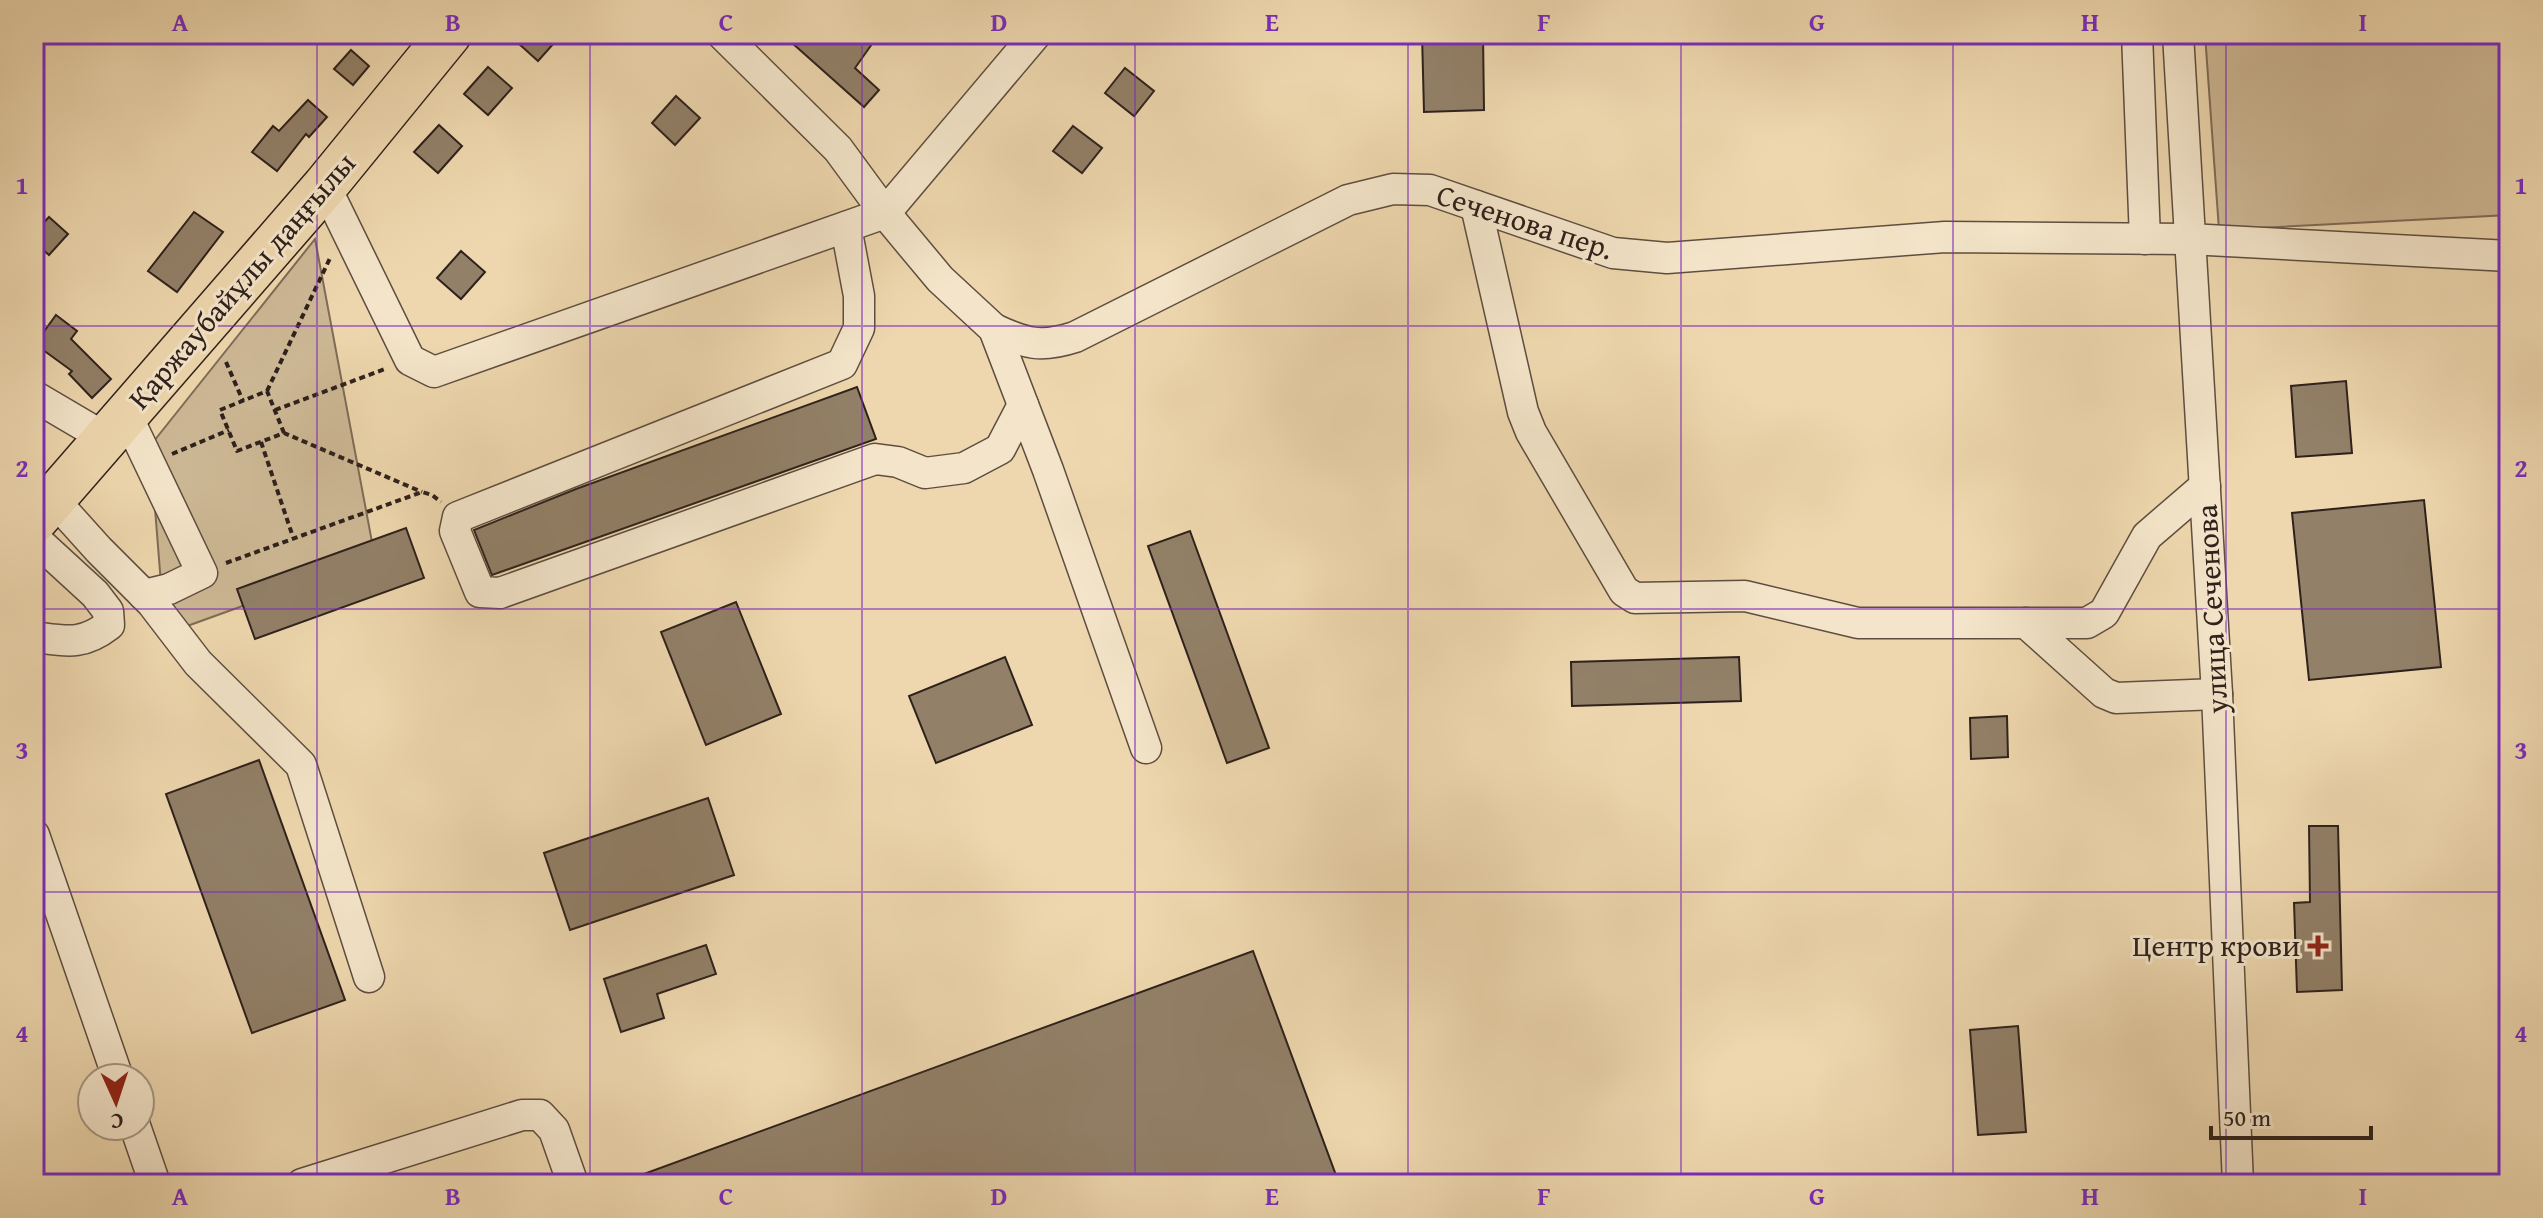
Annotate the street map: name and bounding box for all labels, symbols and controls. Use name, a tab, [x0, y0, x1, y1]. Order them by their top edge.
text: A	[172, 2, 189, 41]
text: B	[445, 2, 461, 41]
text: C	[719, 2, 733, 41]
text: D	[991, 2, 1007, 41]
text: E	[1265, 2, 1279, 41]
text: F	[1537, 2, 1551, 41]
text: G	[1809, 2, 1825, 41]
text: H	[2081, 2, 2099, 41]
text: I	[2359, 2, 2367, 41]
street label: Қаржаубайұлы даңғылы	[117, 142, 365, 419]
text: 1	[15, 165, 29, 204]
text: 1	[2514, 165, 2528, 204]
street label: Сеченова пер.	[1431, 172, 1619, 270]
text: 2	[15, 448, 29, 487]
text: 2	[2514, 448, 2528, 487]
street label: улица Сеченова	[2184, 502, 2239, 716]
text: 3	[15, 730, 29, 769]
text: 3	[2514, 730, 2528, 769]
place label: Центр крови	[2132, 923, 2300, 967]
marker: Центр крови	[2307, 935, 2329, 957]
text: 4	[15, 1013, 29, 1052]
text: 4	[2514, 1013, 2528, 1052]
north arrow	[76, 1062, 156, 1142]
scale bar	[2211, 1090, 2371, 1140]
text: 50 m	[2223, 1100, 2271, 1135]
text: С	[110, 1106, 124, 1138]
text: A	[172, 1176, 189, 1215]
text: B	[445, 1176, 461, 1215]
text: C	[719, 1176, 733, 1215]
text: D	[991, 1176, 1007, 1215]
text: E	[1265, 1176, 1279, 1215]
text: F	[1537, 1176, 1551, 1215]
text: G	[1809, 1176, 1825, 1215]
text: H	[2081, 1176, 2099, 1215]
text: I	[2359, 1176, 2367, 1215]

